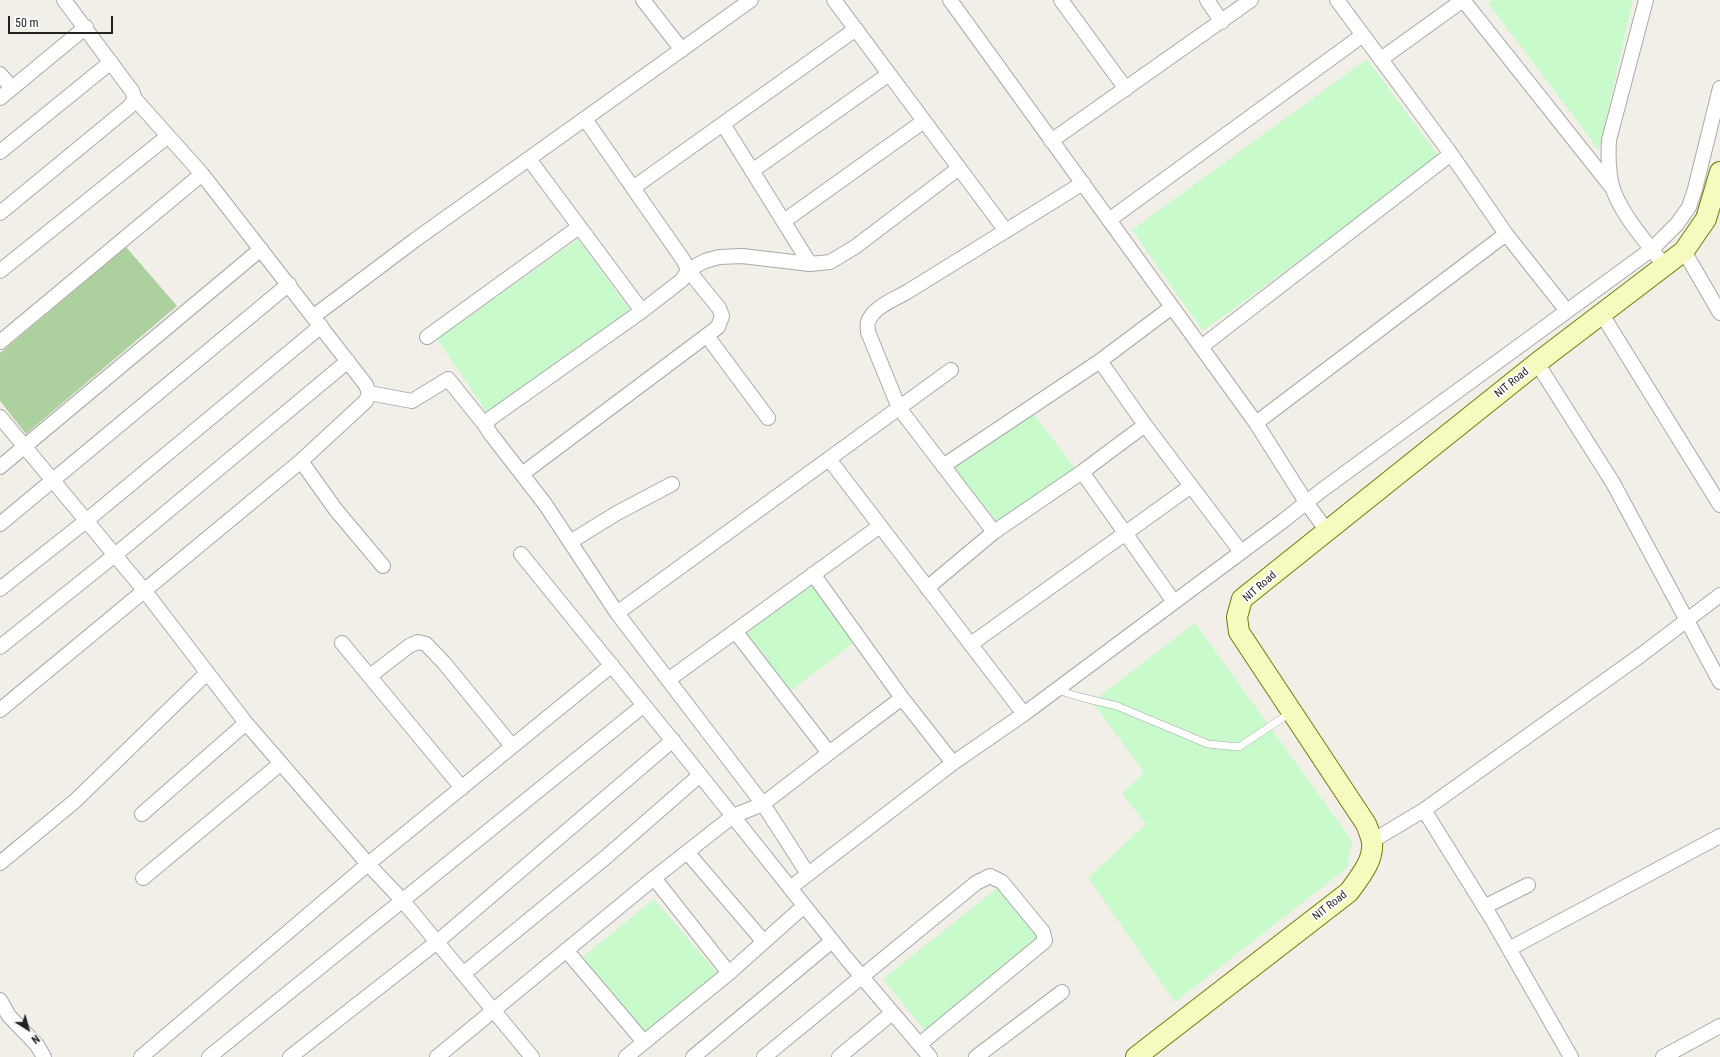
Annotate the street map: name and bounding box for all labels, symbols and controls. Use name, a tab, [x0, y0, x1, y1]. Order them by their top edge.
scale bar	[10, 8, 115, 34]
text: 50 m	[15, 16, 39, 30]
street label: NIT Road	[1492, 365, 1532, 401]
street label: NIT Road	[1241, 569, 1279, 605]
street label: NIT Road	[1310, 889, 1350, 923]
north arrow	[8, 1009, 48, 1049]
text: N	[29, 1032, 42, 1046]

